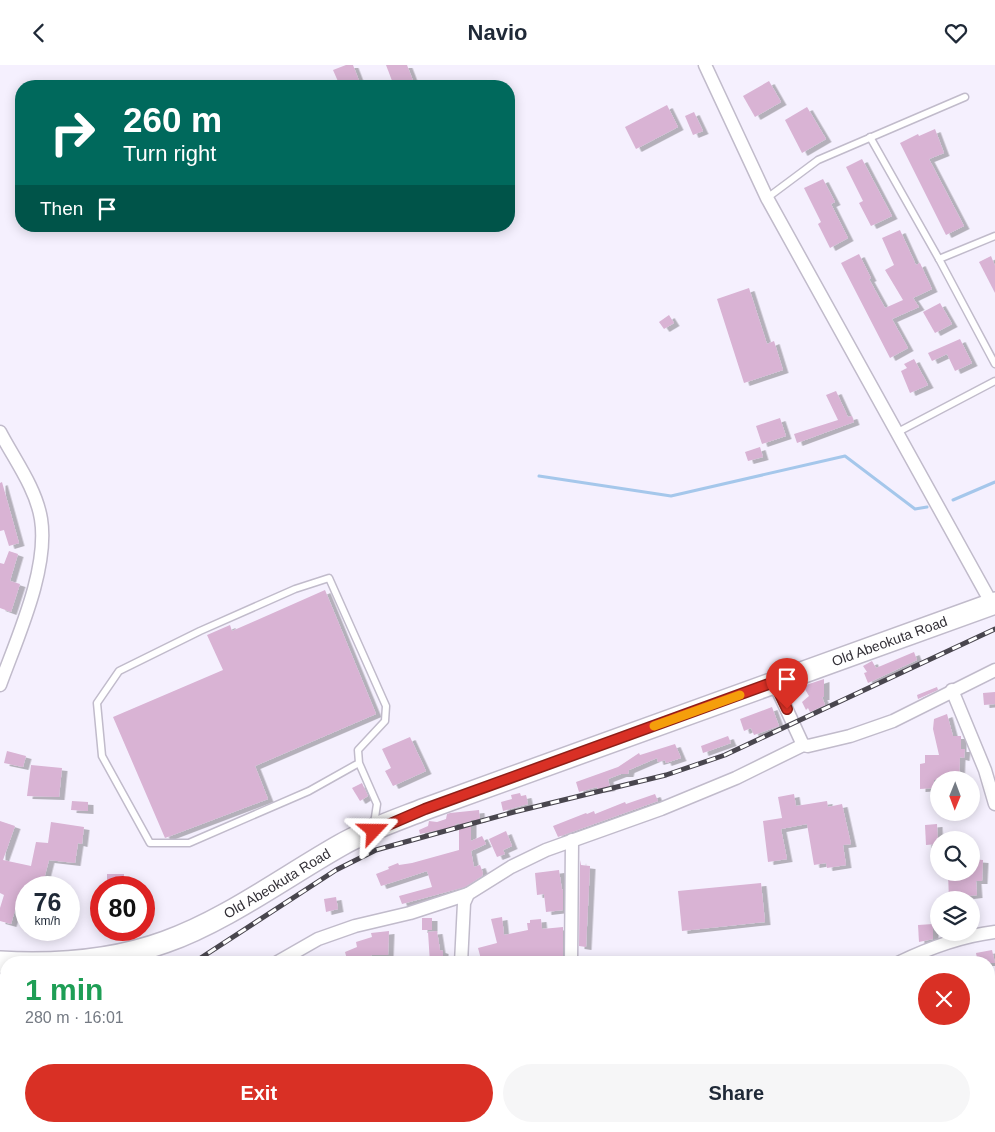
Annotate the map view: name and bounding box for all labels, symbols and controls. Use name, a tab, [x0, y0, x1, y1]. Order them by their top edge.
icon: back	[25, 19, 53, 47]
icon: heart	[942, 19, 970, 47]
text: Navio	[468, 20, 527, 45]
icon: right	[40, 100, 105, 165]
text: 260 m	[123, 100, 222, 139]
text: Turn right	[123, 141, 216, 166]
icon: arrive	[93, 195, 121, 223]
text: Then	[40, 198, 83, 219]
street label: Old Abeokuta Road	[830, 613, 949, 669]
pin	[766, 658, 808, 709]
icon: arrive	[773, 665, 801, 693]
north arrow	[930, 771, 980, 821]
map controls	[930, 771, 980, 941]
position arrow	[347, 804, 399, 856]
button: search	[930, 831, 980, 881]
street label: Old Abeokuta Road	[221, 845, 333, 922]
speed limit sign: 80	[90, 876, 155, 941]
text: 76	[34, 888, 61, 916]
button: layers	[930, 891, 980, 941]
text: km/h	[34, 914, 61, 928]
text: 1 min	[25, 973, 103, 1006]
button: close	[918, 973, 970, 1025]
text: 280 m · 16:01	[25, 1009, 124, 1026]
button: Exit	[25, 1064, 493, 1122]
button: Share	[503, 1064, 970, 1122]

